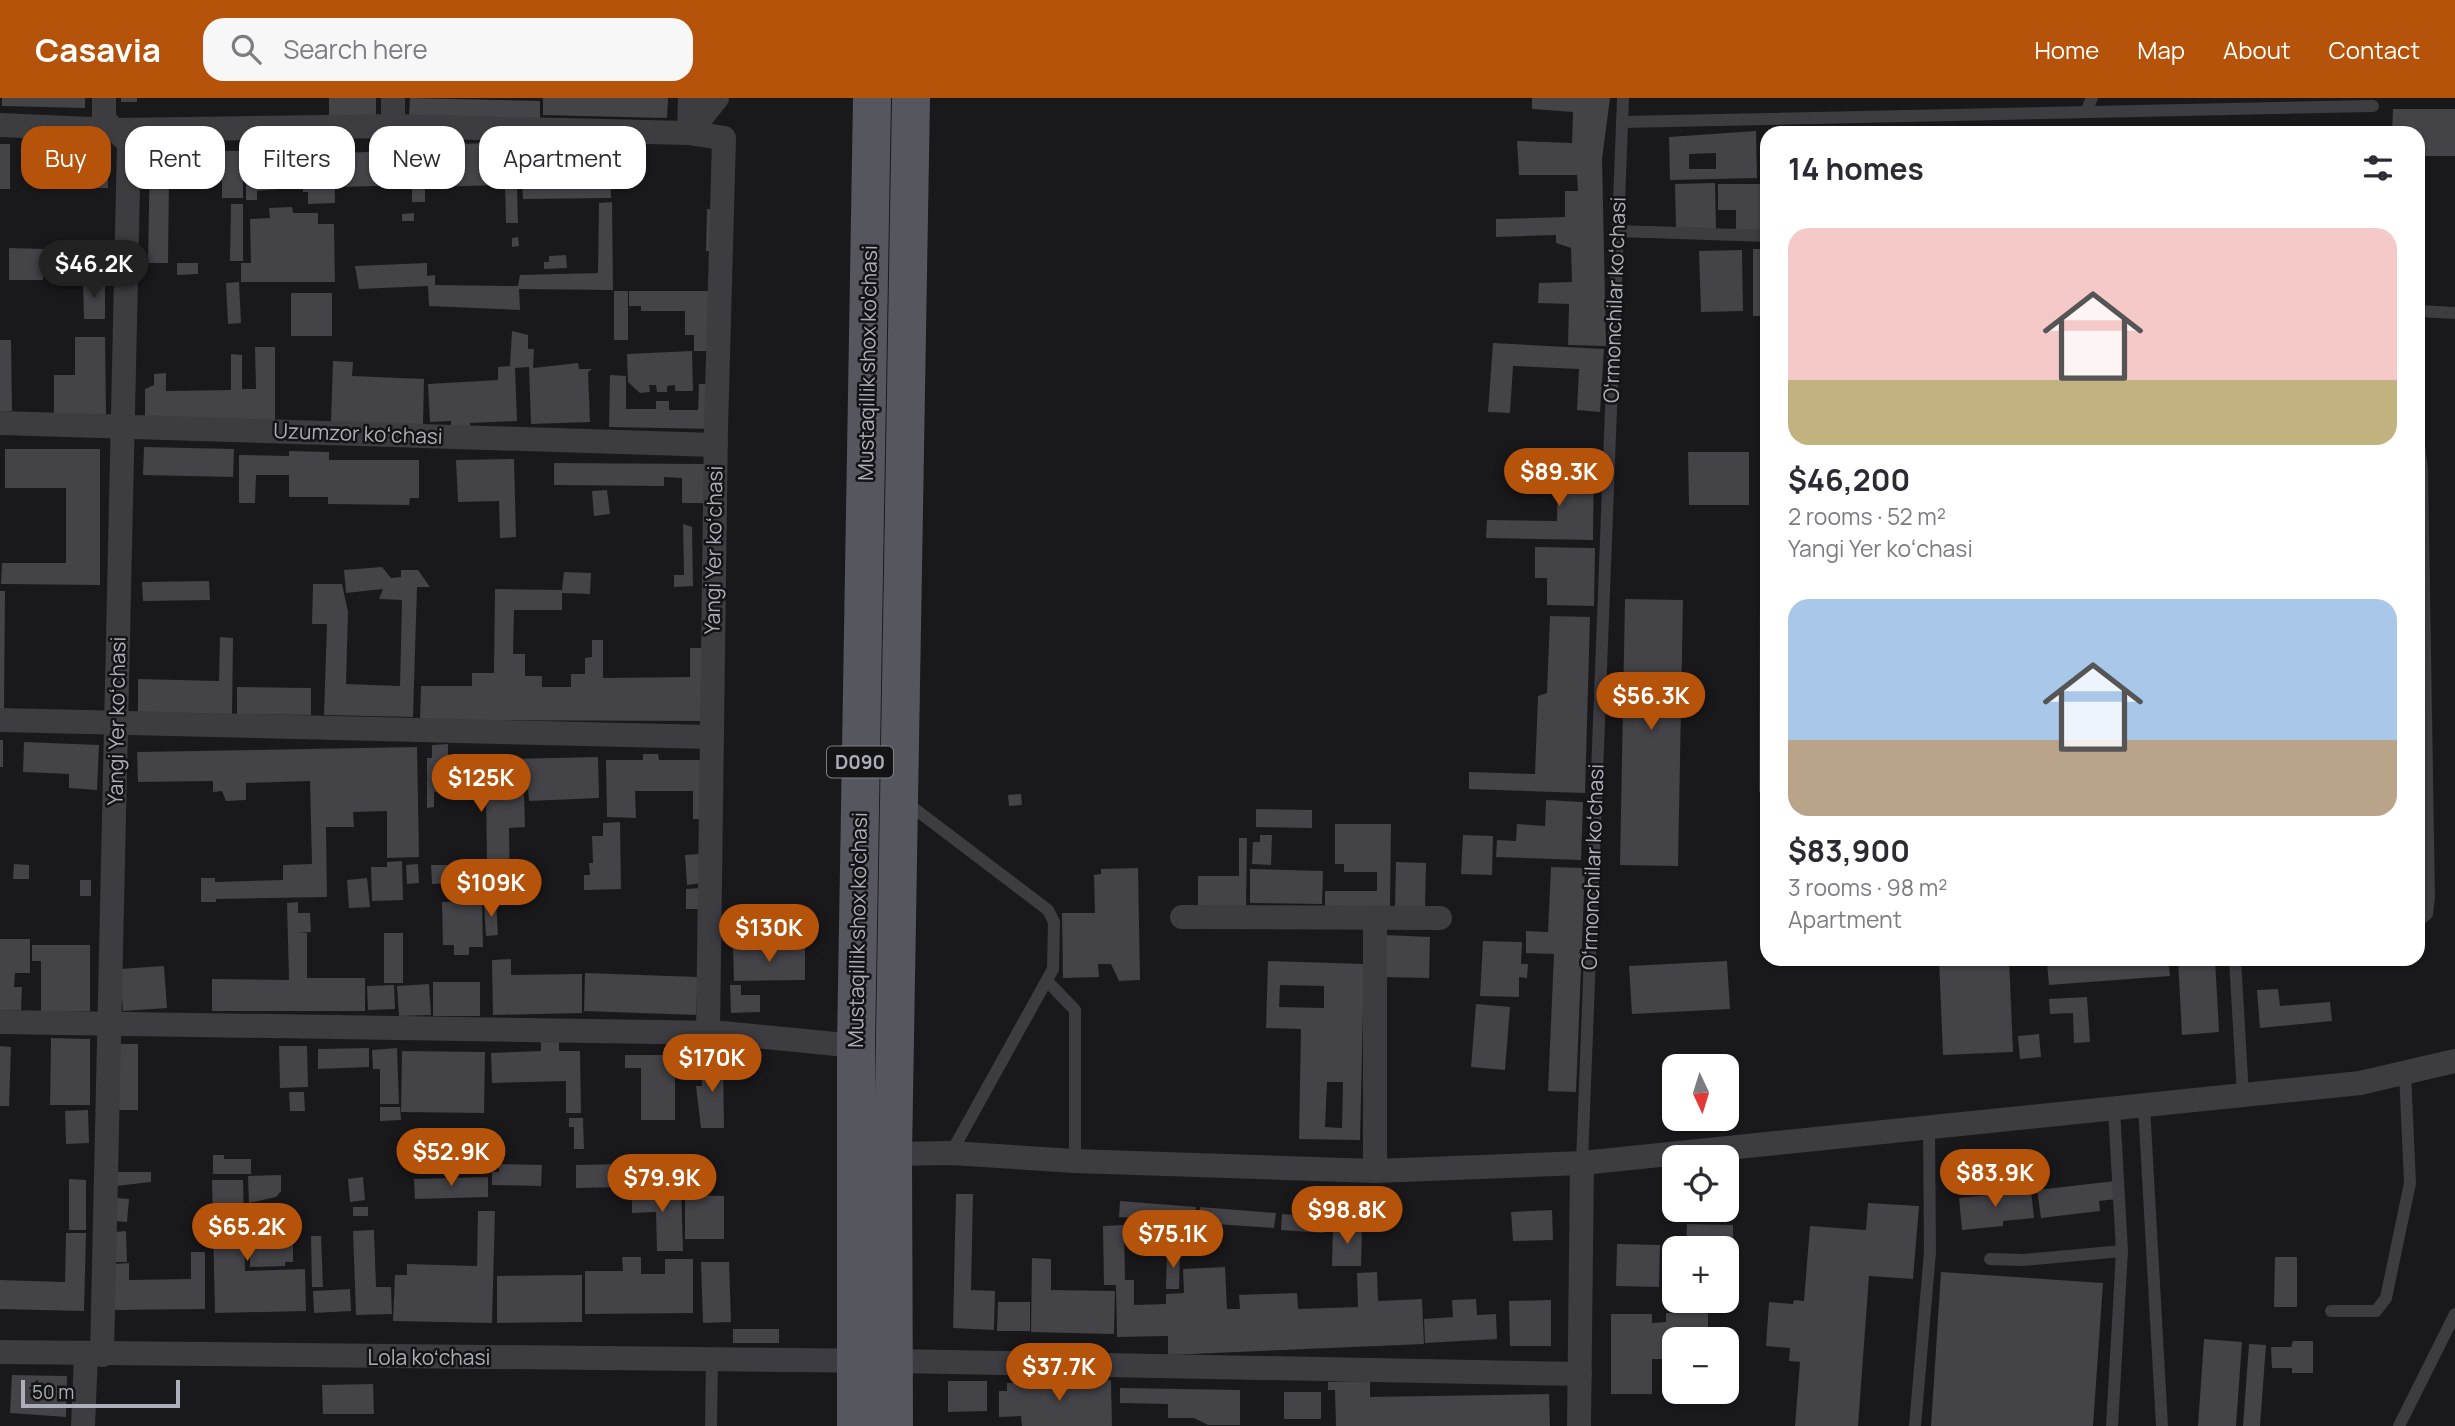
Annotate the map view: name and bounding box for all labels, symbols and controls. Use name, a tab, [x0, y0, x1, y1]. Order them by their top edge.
search box	[203, 18, 693, 81]
text: Casavia	[35, 27, 161, 72]
icon: search	[227, 30, 265, 68]
text: Search here	[283, 31, 428, 67]
text: Home	[2034, 33, 2099, 66]
text: Map	[2137, 33, 2185, 66]
text: About	[2223, 33, 2291, 66]
text: Contact	[2329, 33, 2420, 66]
chip: Buy	[21, 126, 111, 189]
chip: Rent	[125, 126, 225, 189]
chip: Filters	[239, 126, 355, 189]
chip: New	[369, 126, 465, 189]
chip: Apartment	[479, 126, 646, 189]
text: 14 homes	[1788, 148, 1924, 189]
icon: filters	[2359, 149, 2397, 187]
street label: Oʻrmonchilar koʻchasi	[1596, 196, 1632, 404]
pin: $46.2K	[37, 240, 151, 300]
street label: Mustaqillik shox ko'chasi	[851, 245, 883, 481]
text: $46.2K	[55, 247, 133, 279]
icon: home	[2030, 273, 2156, 399]
street label: Uzumzor koʻchasi	[273, 416, 443, 450]
pin: $89.3K	[1502, 448, 1616, 508]
text: $89.3K	[1520, 455, 1598, 487]
text: $46,200	[1788, 459, 1910, 500]
street label: Yangi Yer koʻchasi	[698, 465, 728, 635]
text: 2 rooms · 52 m²	[1788, 500, 1946, 532]
text: Yangi Yer koʻchasi	[1788, 532, 1973, 564]
street label: Yangi Yer koʻchasi	[101, 636, 131, 806]
icon: home	[2030, 644, 2156, 770]
pin: $56.3K	[1594, 672, 1708, 732]
text: $56.3K	[1612, 679, 1690, 711]
road number: D090	[827, 747, 893, 778]
pin: $125K	[432, 754, 530, 814]
text: $125K	[448, 761, 514, 793]
street label: Oʻrmonchilar koʻchasi	[1574, 763, 1610, 971]
street label: Mustaqillik shox ko'chasi	[841, 812, 873, 1048]
text: $83,900	[1788, 830, 1910, 871]
pin: $109K	[442, 860, 540, 919]
text: $109K	[457, 866, 525, 898]
text: 3 rooms · 98 m²	[1788, 871, 1948, 903]
text: Apartment	[1788, 903, 1902, 935]
pin: $130K	[720, 904, 818, 964]
text: $130K	[735, 911, 803, 943]
pin: $170K	[663, 1034, 761, 1094]
text: $170K	[679, 1041, 745, 1073]
north arrow	[1662, 1054, 1740, 1130]
map controls	[1662, 1054, 1739, 1404]
pin: $52.9K	[394, 1128, 508, 1188]
text: $52.9K	[412, 1135, 490, 1167]
button: locate	[1662, 1145, 1739, 1222]
pin: $83.9K	[1938, 1150, 2052, 1209]
pin: $79.9K	[605, 1154, 719, 1214]
text: $83.9K	[1956, 1156, 2034, 1188]
text: $79.9K	[623, 1161, 701, 1193]
pin: $98.8K	[1290, 1186, 1404, 1246]
text: $98.8K	[1308, 1193, 1386, 1225]
pin: $65.2K	[190, 1204, 304, 1263]
text: $65.2K	[208, 1210, 286, 1242]
pin: $75.1K	[1116, 1210, 1230, 1270]
text: $75.1K	[1138, 1217, 1208, 1249]
button: +	[1662, 1236, 1739, 1313]
button: −	[1662, 1327, 1739, 1404]
street label: Lola koʻchasi	[368, 1343, 490, 1371]
pin: $37.7K	[1002, 1344, 1116, 1403]
text: $37.7K	[1022, 1350, 1096, 1382]
scale bar	[21, 1377, 180, 1409]
text: 50 m	[32, 1379, 74, 1405]

